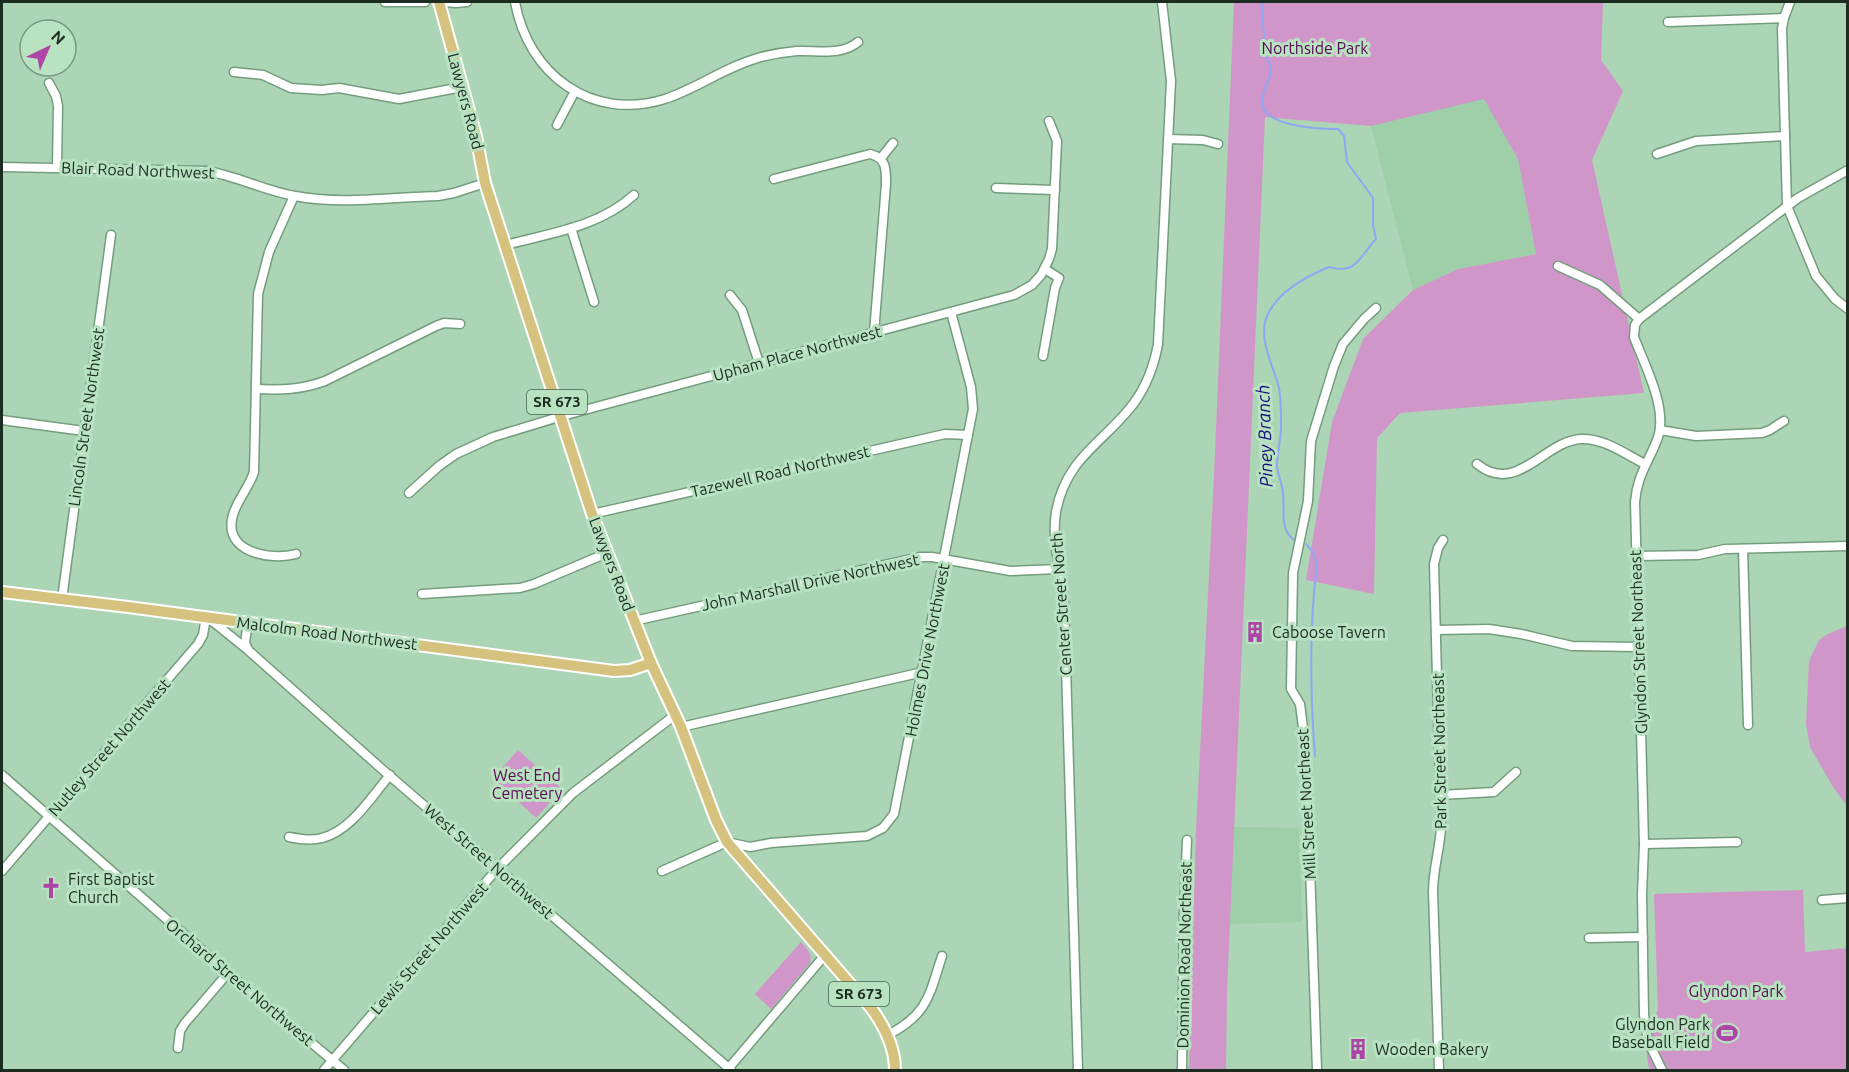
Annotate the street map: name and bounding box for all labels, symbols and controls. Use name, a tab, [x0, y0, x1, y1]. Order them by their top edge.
north arrow	[18, 18, 78, 78]
text: N	[48, 27, 69, 48]
park label: Northside Park	[1262, 39, 1368, 57]
street label: Lawyers Road	[444, 51, 488, 151]
street label: Blair Road Northwest	[61, 158, 216, 182]
street label: Upham Place Northwest	[711, 322, 884, 384]
street label: Lincoln Street Northwest	[65, 326, 108, 507]
water label: Piney Branch	[1252, 384, 1276, 488]
road number: SR 673	[527, 390, 587, 414]
street label: Tazewell Road Northwest	[689, 441, 872, 500]
street label: Lawyers Road	[586, 514, 638, 614]
street label: Center Street North	[1047, 532, 1075, 676]
street label: Glyndon Street Northeast	[1626, 549, 1650, 734]
street label: John Marshall Drive Northwest	[700, 550, 921, 614]
street label: Holmes Drive Northwest	[901, 561, 953, 738]
street label: Malcolm Road Northwest	[236, 613, 419, 653]
building icon: Caboose Tavern	[1243, 620, 1267, 644]
place label: Caboose Tavern	[1272, 623, 1386, 641]
street label: Park Street Northeast	[1429, 672, 1449, 829]
street label: Nutley Street Northwest	[44, 674, 174, 819]
street label: Mill Street Northeast	[1293, 728, 1319, 880]
park label: West End Cemetery	[492, 766, 563, 802]
street label: West Street Northwest	[421, 800, 558, 922]
street label: Dominion Road Northeast	[1173, 861, 1195, 1048]
place label: First Baptist Church	[68, 870, 155, 906]
church icon: First Baptist Church	[39, 876, 63, 900]
street label: Lewis Street Northwest	[367, 878, 492, 1018]
street label: Orchard Street Northwest	[162, 915, 318, 1050]
road number: SR 673	[829, 982, 889, 1006]
park label: Glyndon Park	[1689, 982, 1783, 1000]
place label: Glyndon Park Baseball Field	[1612, 1015, 1710, 1051]
sports icon: Glyndon Park Baseball Field	[1715, 1021, 1739, 1045]
building icon: Wooden Bakery	[1346, 1037, 1370, 1061]
place label: Wooden Bakery	[1375, 1040, 1489, 1058]

